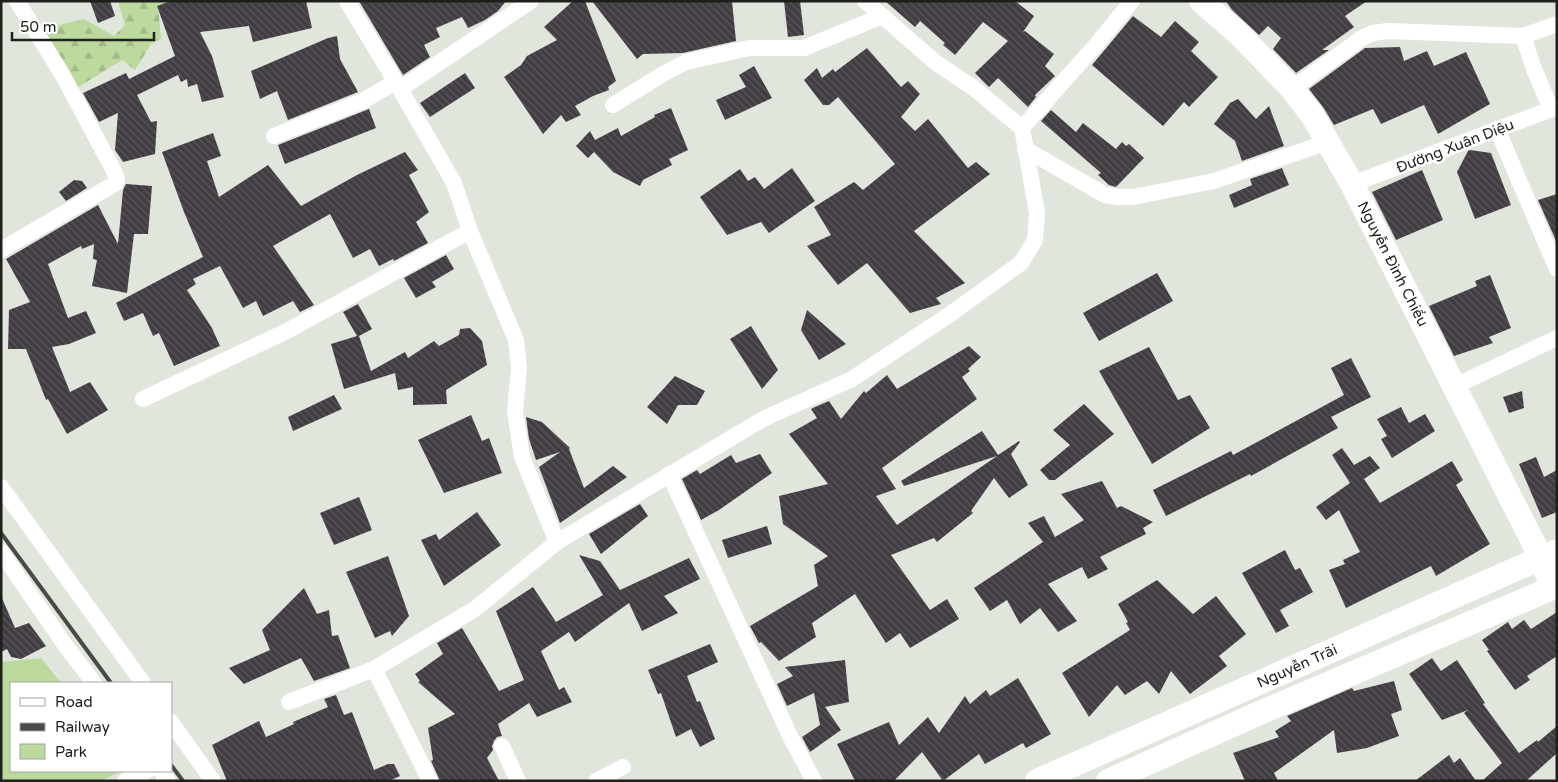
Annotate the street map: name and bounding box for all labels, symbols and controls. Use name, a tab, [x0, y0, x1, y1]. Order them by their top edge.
scale bar	[12, 10, 155, 42]
text: 50 m	[20, 18, 57, 36]
street label: Đường Xuân Diệu	[1394, 115, 1516, 177]
street label: Nguyễn Đình Chiểu	[1354, 198, 1432, 330]
street label: Nguyễn Trãi	[1254, 640, 1340, 692]
legend	[10, 682, 172, 772]
text: Road	[55, 693, 93, 711]
text: Railway	[55, 718, 110, 736]
text: Park	[55, 743, 87, 761]

